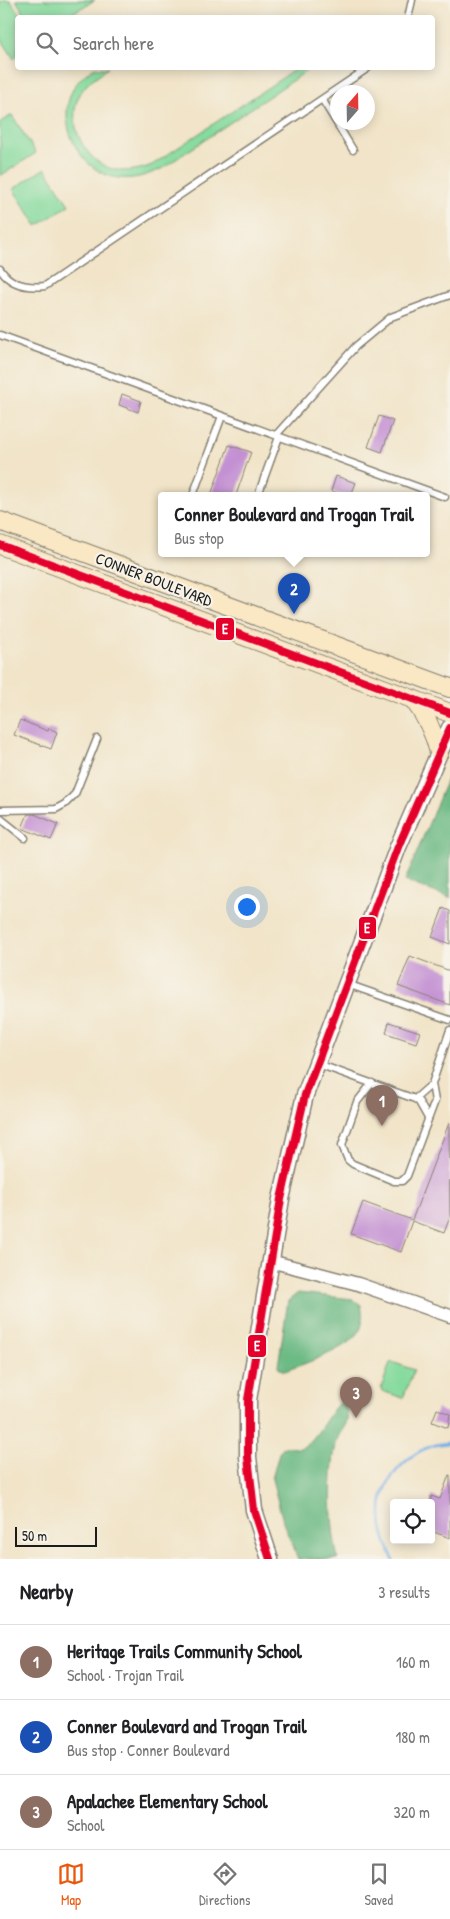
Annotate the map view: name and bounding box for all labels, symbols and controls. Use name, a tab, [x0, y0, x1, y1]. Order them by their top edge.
search box	[15, 15, 435, 70]
icon: search	[33, 29, 61, 57]
text: Search here	[73, 30, 154, 56]
north arrow	[330, 85, 375, 130]
popup	[158, 492, 430, 557]
text: Conner Boulevard and Trogan Trail	[174, 501, 414, 527]
text: Bus stop	[174, 527, 223, 549]
street label: CONNER BOULEVARD	[93, 547, 216, 611]
pin: 2	[278, 573, 310, 614]
line badge: E	[215, 617, 235, 641]
text: E	[222, 619, 229, 638]
your location	[234, 894, 260, 920]
line badge: E	[358, 916, 377, 940]
text: E	[364, 918, 371, 937]
pin: 1	[366, 1085, 398, 1126]
line badge: E	[247, 1334, 267, 1358]
text: E	[254, 1336, 261, 1355]
pin: 3	[340, 1377, 372, 1418]
map controls	[390, 1499, 435, 1544]
button: locate	[390, 1499, 435, 1544]
scale bar	[15, 1524, 98, 1547]
text: 50 m	[22, 1526, 47, 1545]
text: Nearby	[20, 1577, 73, 1606]
text: 3 results	[378, 1581, 430, 1603]
text: Heritage Trails Community School	[67, 1638, 302, 1664]
text: 1	[33, 1651, 39, 1673]
text: 160 m	[396, 1651, 430, 1673]
text: School · Trojan Trail	[67, 1664, 184, 1686]
text: Conner Boulevard and Trogan Trail	[67, 1713, 307, 1739]
text: 2	[32, 1726, 40, 1748]
text: 180 m	[396, 1726, 430, 1748]
text: Bus stop · Conner Boulevard	[67, 1739, 229, 1761]
text: Apalachee Elementary School	[67, 1788, 267, 1814]
text: 3	[32, 1801, 40, 1823]
text: 320 m	[394, 1801, 430, 1823]
text: School	[67, 1814, 104, 1836]
tab: Map	[57, 1860, 85, 1909]
tab: Directions	[199, 1860, 250, 1909]
tab: Saved	[364, 1860, 393, 1909]

